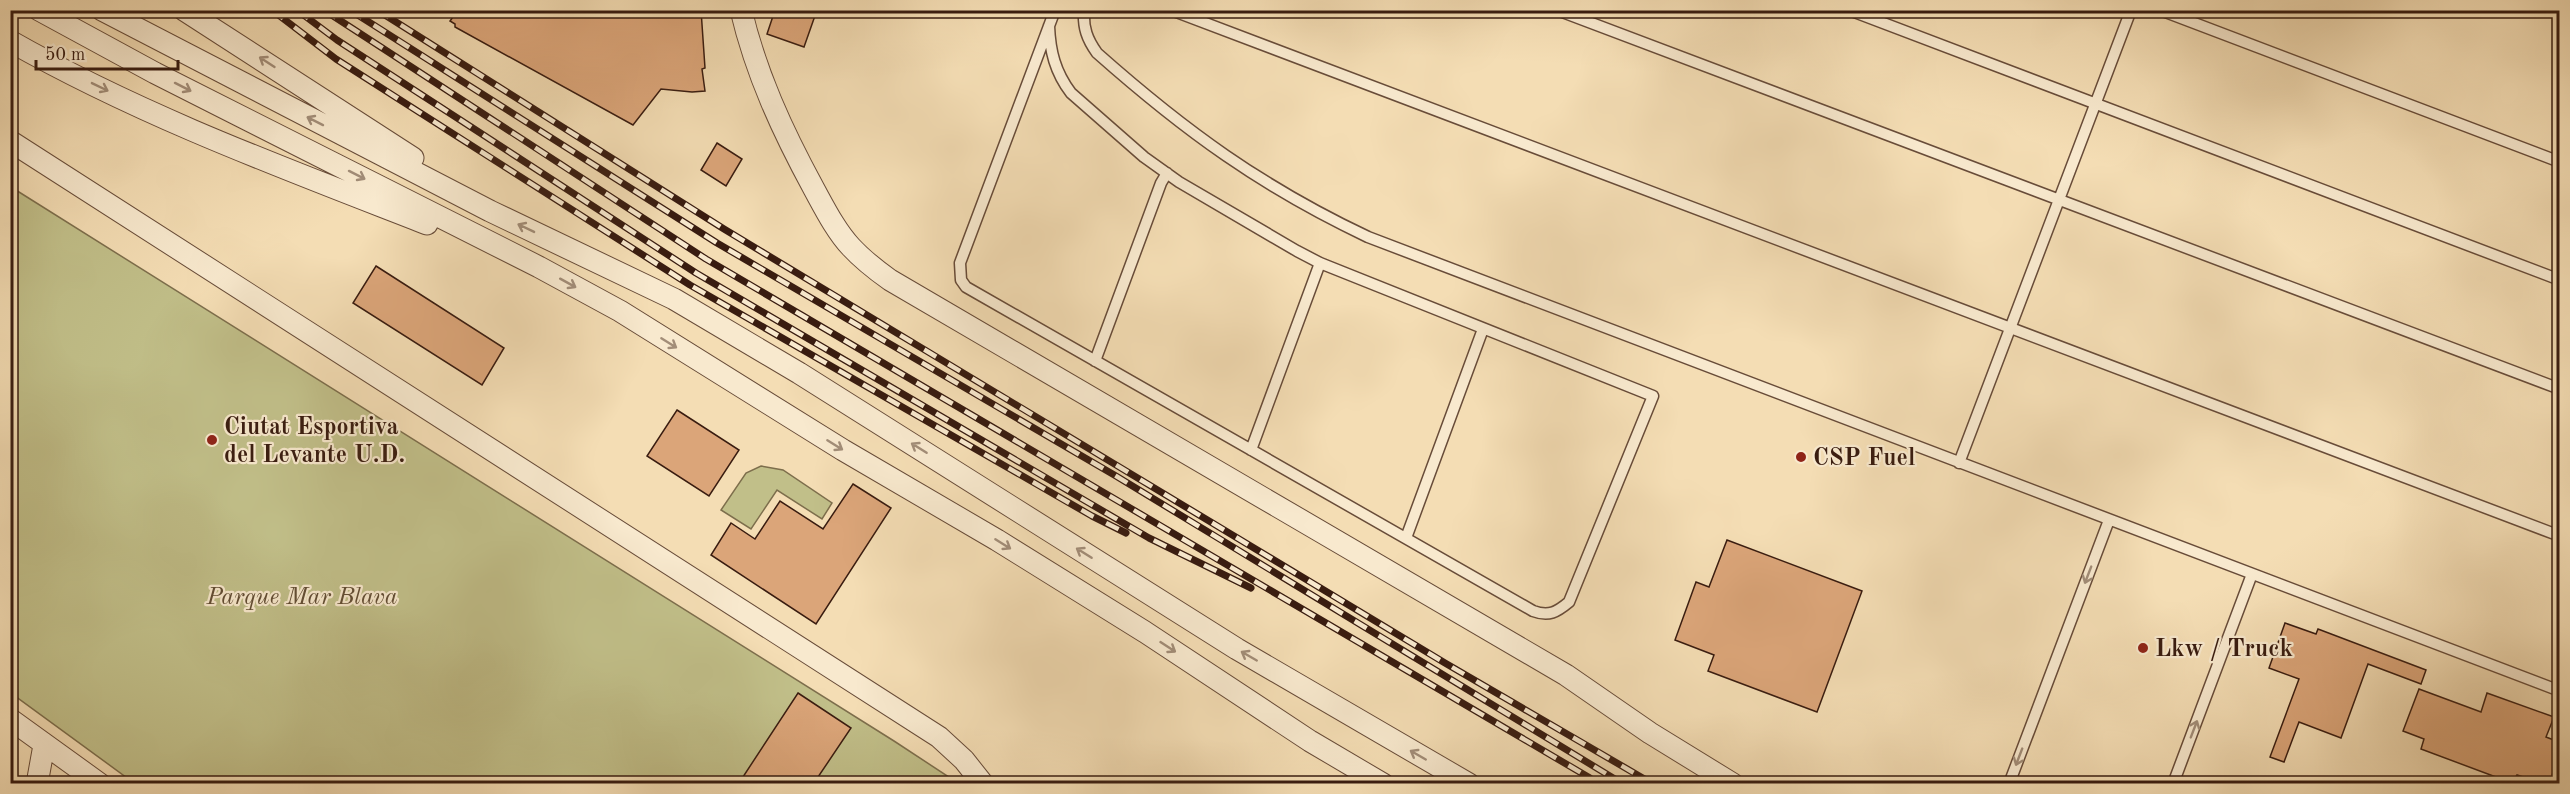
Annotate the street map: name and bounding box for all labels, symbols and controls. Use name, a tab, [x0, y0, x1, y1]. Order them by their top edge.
scale bar	[36, 33, 178, 71]
text: 50 m	[45, 46, 85, 64]
one-way arrow	[259, 56, 276, 68]
one-way arrow	[90, 81, 108, 93]
one-way arrow	[174, 82, 192, 93]
one-way arrow	[307, 115, 324, 127]
one-way arrow	[348, 170, 366, 181]
one-way arrow	[518, 222, 536, 234]
one-way arrow	[559, 277, 576, 289]
one-way arrow	[660, 337, 677, 349]
place label: Ciutat Esportiva del Levante U.D.	[224, 416, 405, 468]
marker: Ciutat Esportiva del Levante U.D.	[205, 433, 219, 447]
one-way arrow	[826, 439, 843, 451]
one-way arrow	[911, 442, 928, 454]
place label: CSP Fuel	[1813, 447, 1915, 471]
marker: CSP Fuel	[1794, 450, 1808, 464]
one-way arrow	[994, 539, 1011, 551]
one-way arrow	[1076, 547, 1093, 559]
one-way arrow	[2082, 565, 2093, 583]
park label: Parque Mar Blava	[206, 586, 398, 610]
place label: Lkw / Truck	[2155, 638, 2293, 662]
one-way arrow	[1160, 641, 1177, 654]
marker: Lkw / Truck	[2136, 641, 2150, 655]
one-way arrow	[1241, 650, 1258, 662]
one-way arrow	[2189, 720, 2200, 739]
one-way arrow	[2013, 747, 2024, 766]
one-way arrow	[1410, 748, 1427, 760]

